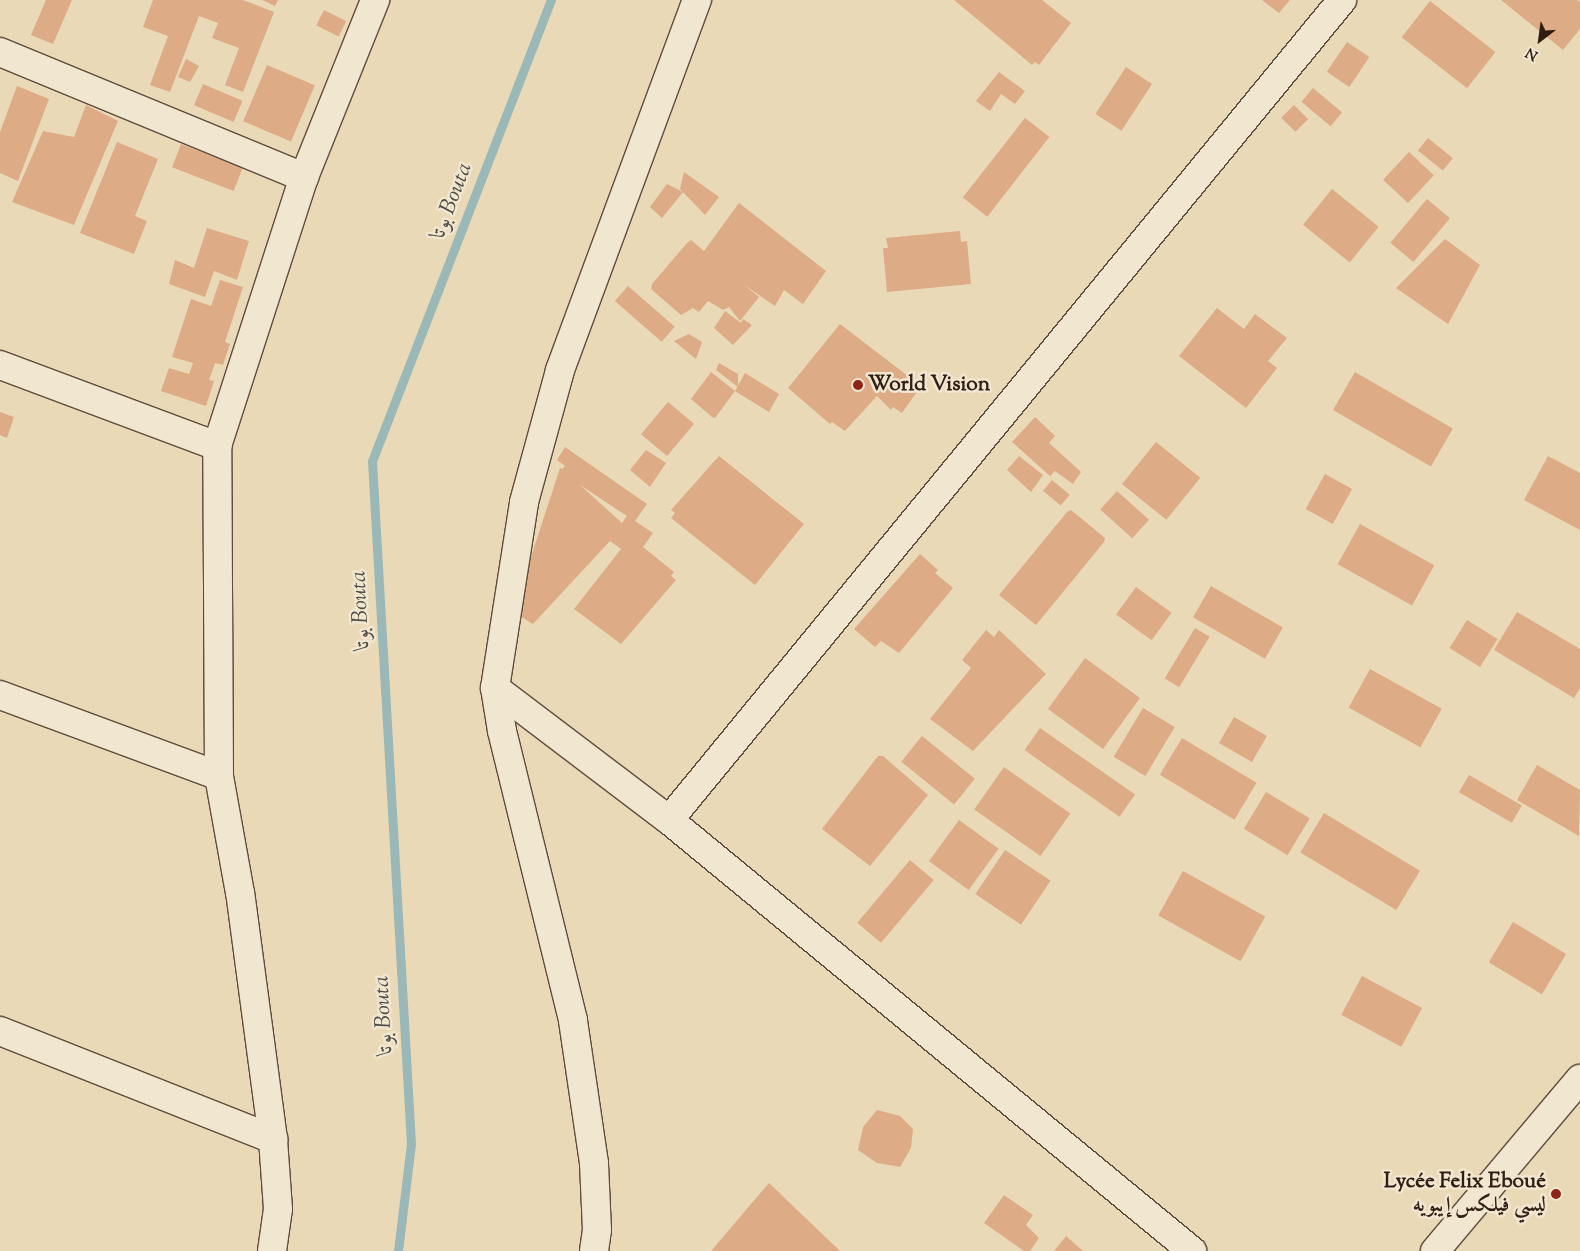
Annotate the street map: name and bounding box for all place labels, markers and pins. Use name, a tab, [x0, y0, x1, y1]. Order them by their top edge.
place label: World Vision	[868, 372, 990, 398]
marker: World Vision	[852, 379, 864, 391]
place label: Lycée Felix Eboué ليسي فيلكس إيبويه	[1384, 1169, 1546, 1219]
marker: Lycée Felix Eboué ليسي فيلكس إيبويه	[1550, 1188, 1562, 1200]

